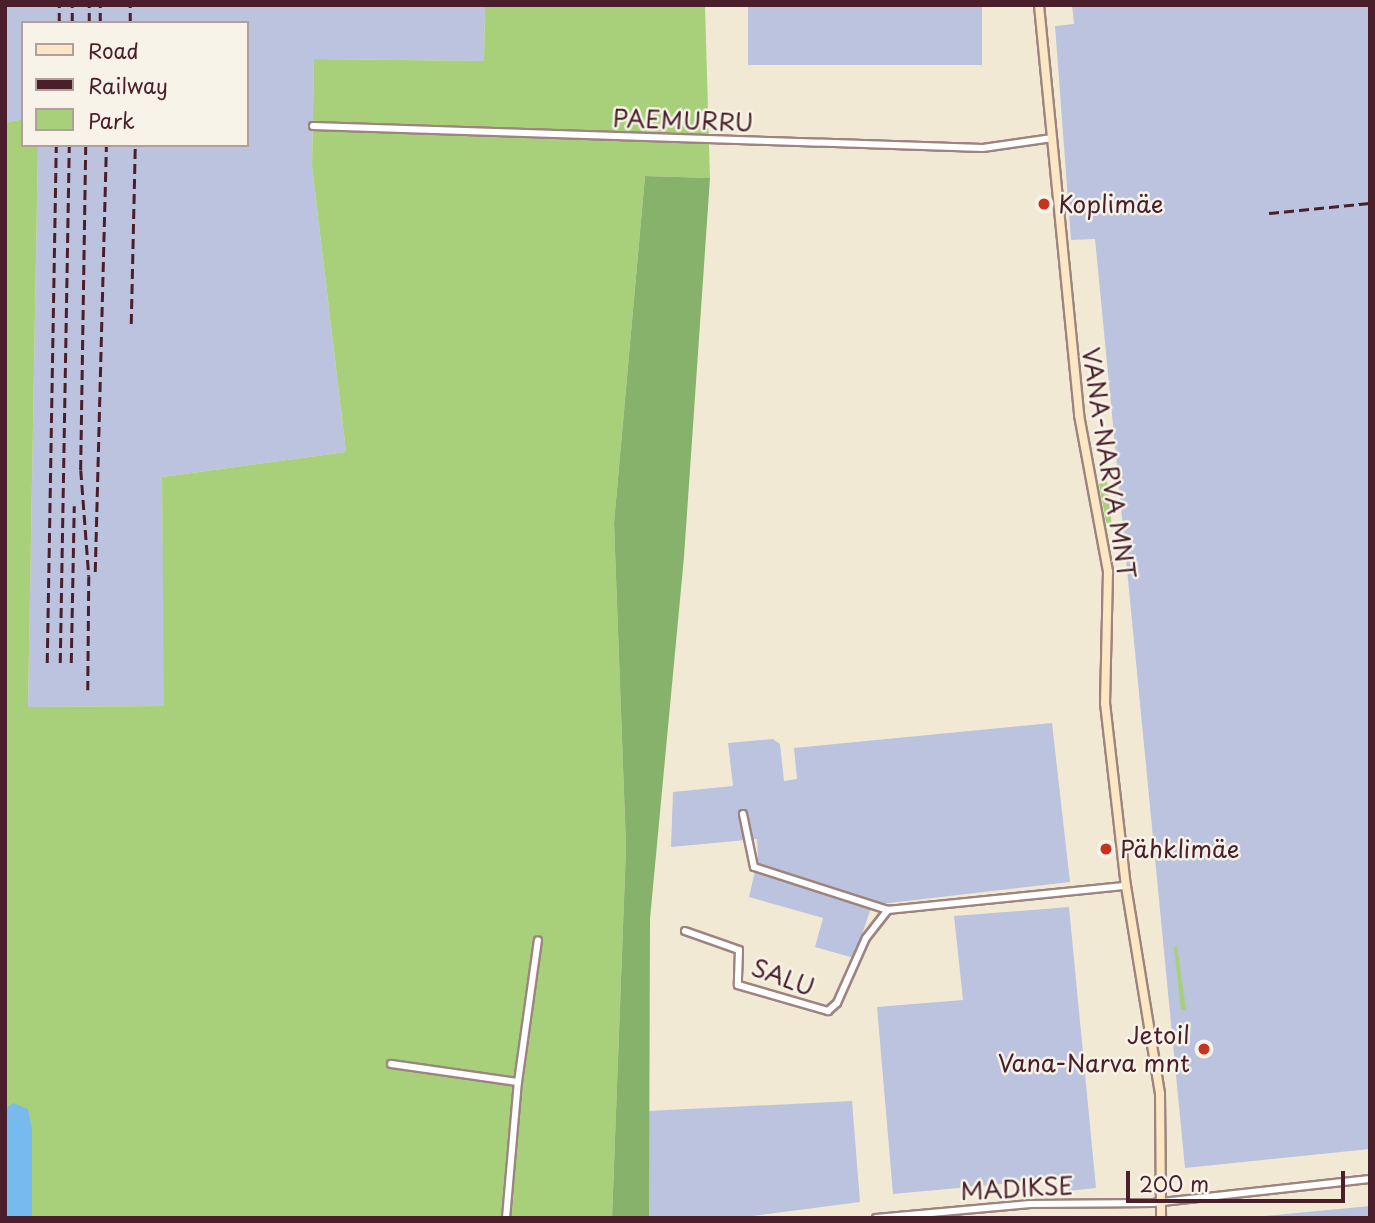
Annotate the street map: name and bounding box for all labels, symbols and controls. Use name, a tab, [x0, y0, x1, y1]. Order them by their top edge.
legend	[21, 21, 248, 147]
text: Road	[88, 34, 139, 66]
text: Railway	[88, 69, 168, 101]
street label: PAEMURRU	[612, 103, 754, 137]
text: Park	[88, 104, 135, 136]
place label: Koplimäe	[1058, 190, 1163, 218]
marker: Koplimäe	[1036, 196, 1052, 212]
street label: VANA-NARVA MNT	[1076, 345, 1142, 581]
place label: Pähklimäe	[1120, 835, 1240, 863]
marker: Pähklimäe	[1098, 841, 1114, 857]
street label: SALU	[748, 952, 818, 1002]
place label: Jetoil Vana-Narva mnt	[996, 1021, 1190, 1077]
marker: Jetoil Vana-Narva mnt	[1196, 1041, 1212, 1057]
scale bar	[1130, 1156, 1349, 1200]
text: 200 m	[1139, 1167, 1209, 1199]
street label: MADIKSE	[960, 1171, 1074, 1205]

